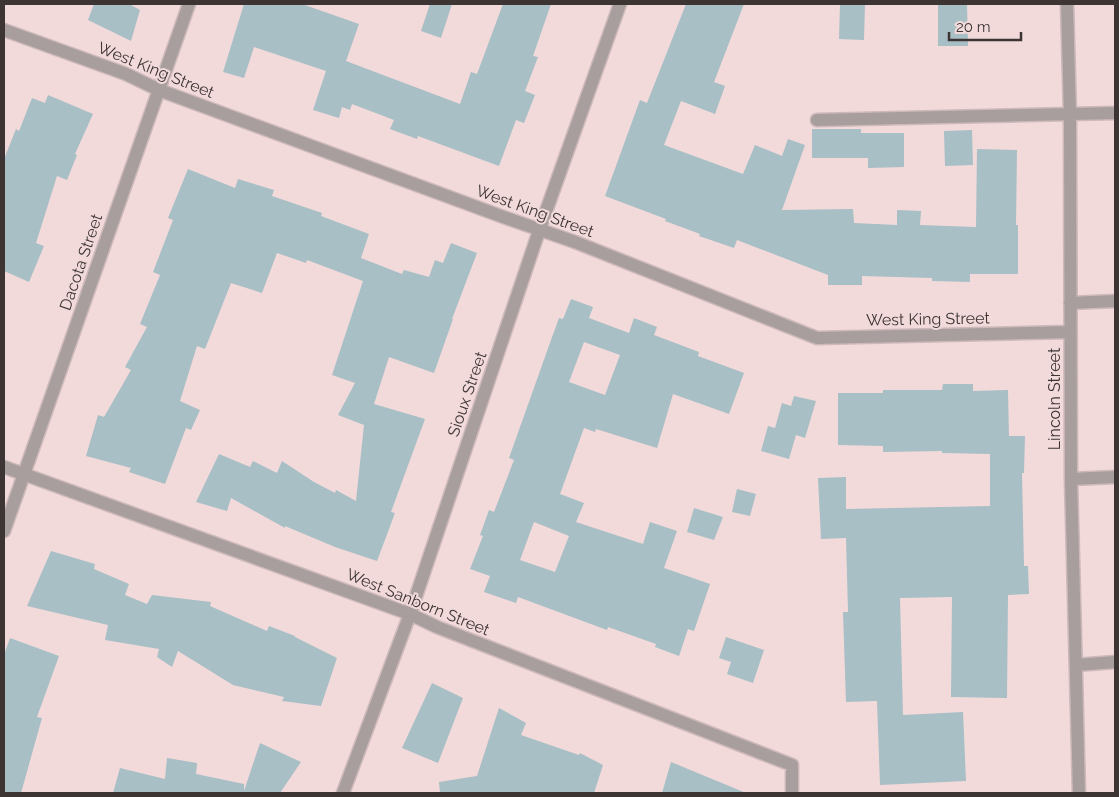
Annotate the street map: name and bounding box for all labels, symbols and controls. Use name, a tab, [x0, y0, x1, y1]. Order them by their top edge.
scale bar	[949, 10, 1022, 42]
text: 20 m	[956, 18, 991, 36]
street label: West King Street	[95, 38, 217, 102]
street label: West King Street	[474, 181, 597, 241]
street label: Dacota Street	[56, 211, 107, 313]
street label: West King Street	[866, 308, 991, 330]
street label: Lincoln Street	[1045, 347, 1064, 450]
street label: Sioux Street	[444, 348, 491, 439]
street label: West Sanborn Street	[344, 565, 493, 640]

